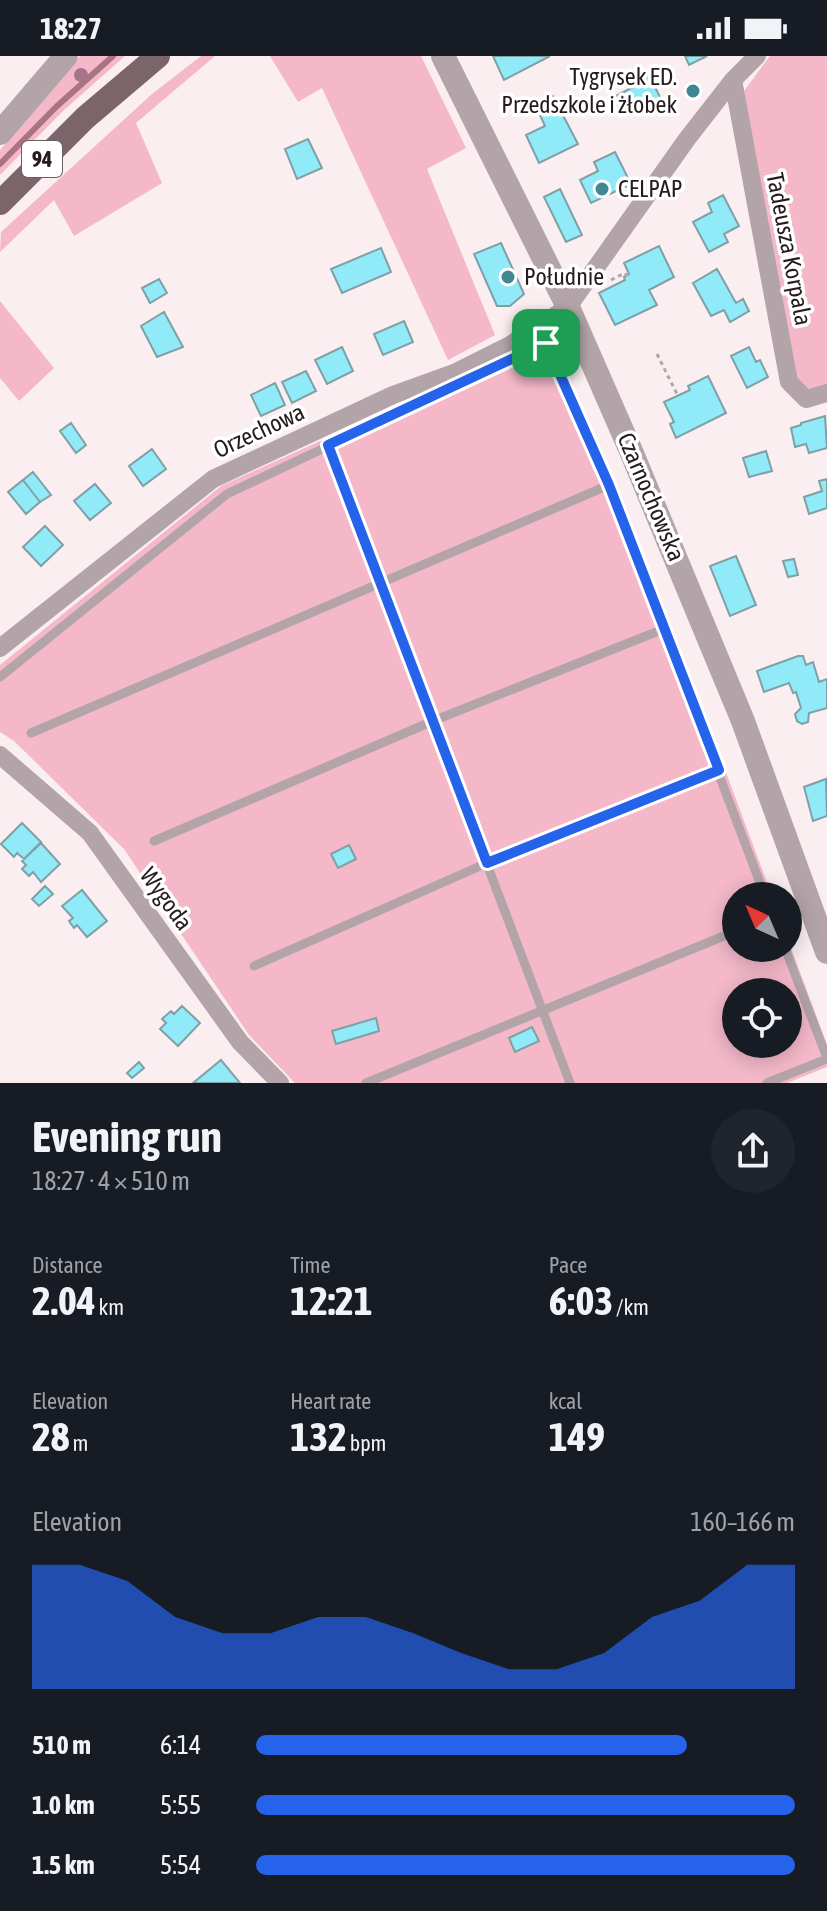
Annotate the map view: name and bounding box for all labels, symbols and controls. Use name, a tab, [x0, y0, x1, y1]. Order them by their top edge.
text: 18:27	[40, 11, 102, 45]
place label: Tygrysek ED. Przedszkole i żłobek	[501, 63, 677, 118]
marker: Tygrysek ED. Przedszkole i żłobek	[684, 82, 702, 100]
road number: 94	[22, 141, 62, 177]
street label: Tadeusza Korpala	[761, 170, 818, 328]
place label: CELPAP	[618, 175, 683, 202]
marker: CELPAP	[593, 180, 611, 198]
place label: Południe	[524, 263, 604, 290]
marker: Południe	[499, 268, 517, 286]
pin	[512, 309, 580, 377]
icon: arrive	[524, 321, 568, 365]
street label: Orzechowa	[209, 398, 308, 463]
street label: Czarnochowska	[612, 429, 691, 565]
street label: Wygoda	[135, 862, 198, 935]
north arrow	[722, 882, 802, 962]
map controls	[722, 882, 802, 1058]
button: locate	[722, 978, 802, 1058]
button: share	[711, 1109, 795, 1193]
text: Evening run	[32, 1111, 222, 1161]
text: 18:27 · 4 × 510 m	[32, 1166, 190, 1196]
text: Distance	[32, 1252, 103, 1278]
text: Time	[290, 1252, 330, 1278]
text: Pace	[549, 1252, 587, 1278]
text: 2.04	[32, 1278, 96, 1323]
text: 12:21	[290, 1278, 373, 1323]
text: 6:03	[549, 1278, 613, 1323]
text: km	[96, 1294, 124, 1320]
text: /km	[613, 1294, 649, 1320]
text: Elevation	[32, 1388, 108, 1414]
text: Heart rate	[290, 1388, 371, 1414]
text: kcal	[549, 1388, 582, 1414]
text: 28	[32, 1414, 70, 1459]
text: 132	[290, 1414, 347, 1459]
text: 149	[549, 1414, 605, 1459]
text: m	[70, 1430, 88, 1456]
text: bpm	[347, 1430, 386, 1456]
text: Elevation	[32, 1507, 122, 1537]
text: 160–166 m	[690, 1507, 795, 1537]
text: 510 m	[32, 1730, 91, 1760]
text: 6:14	[160, 1730, 201, 1760]
text: 1.0 km	[32, 1790, 95, 1820]
text: 5:55	[160, 1790, 201, 1820]
text: 1.5 km	[32, 1850, 95, 1880]
text: 5:54	[160, 1850, 201, 1880]

